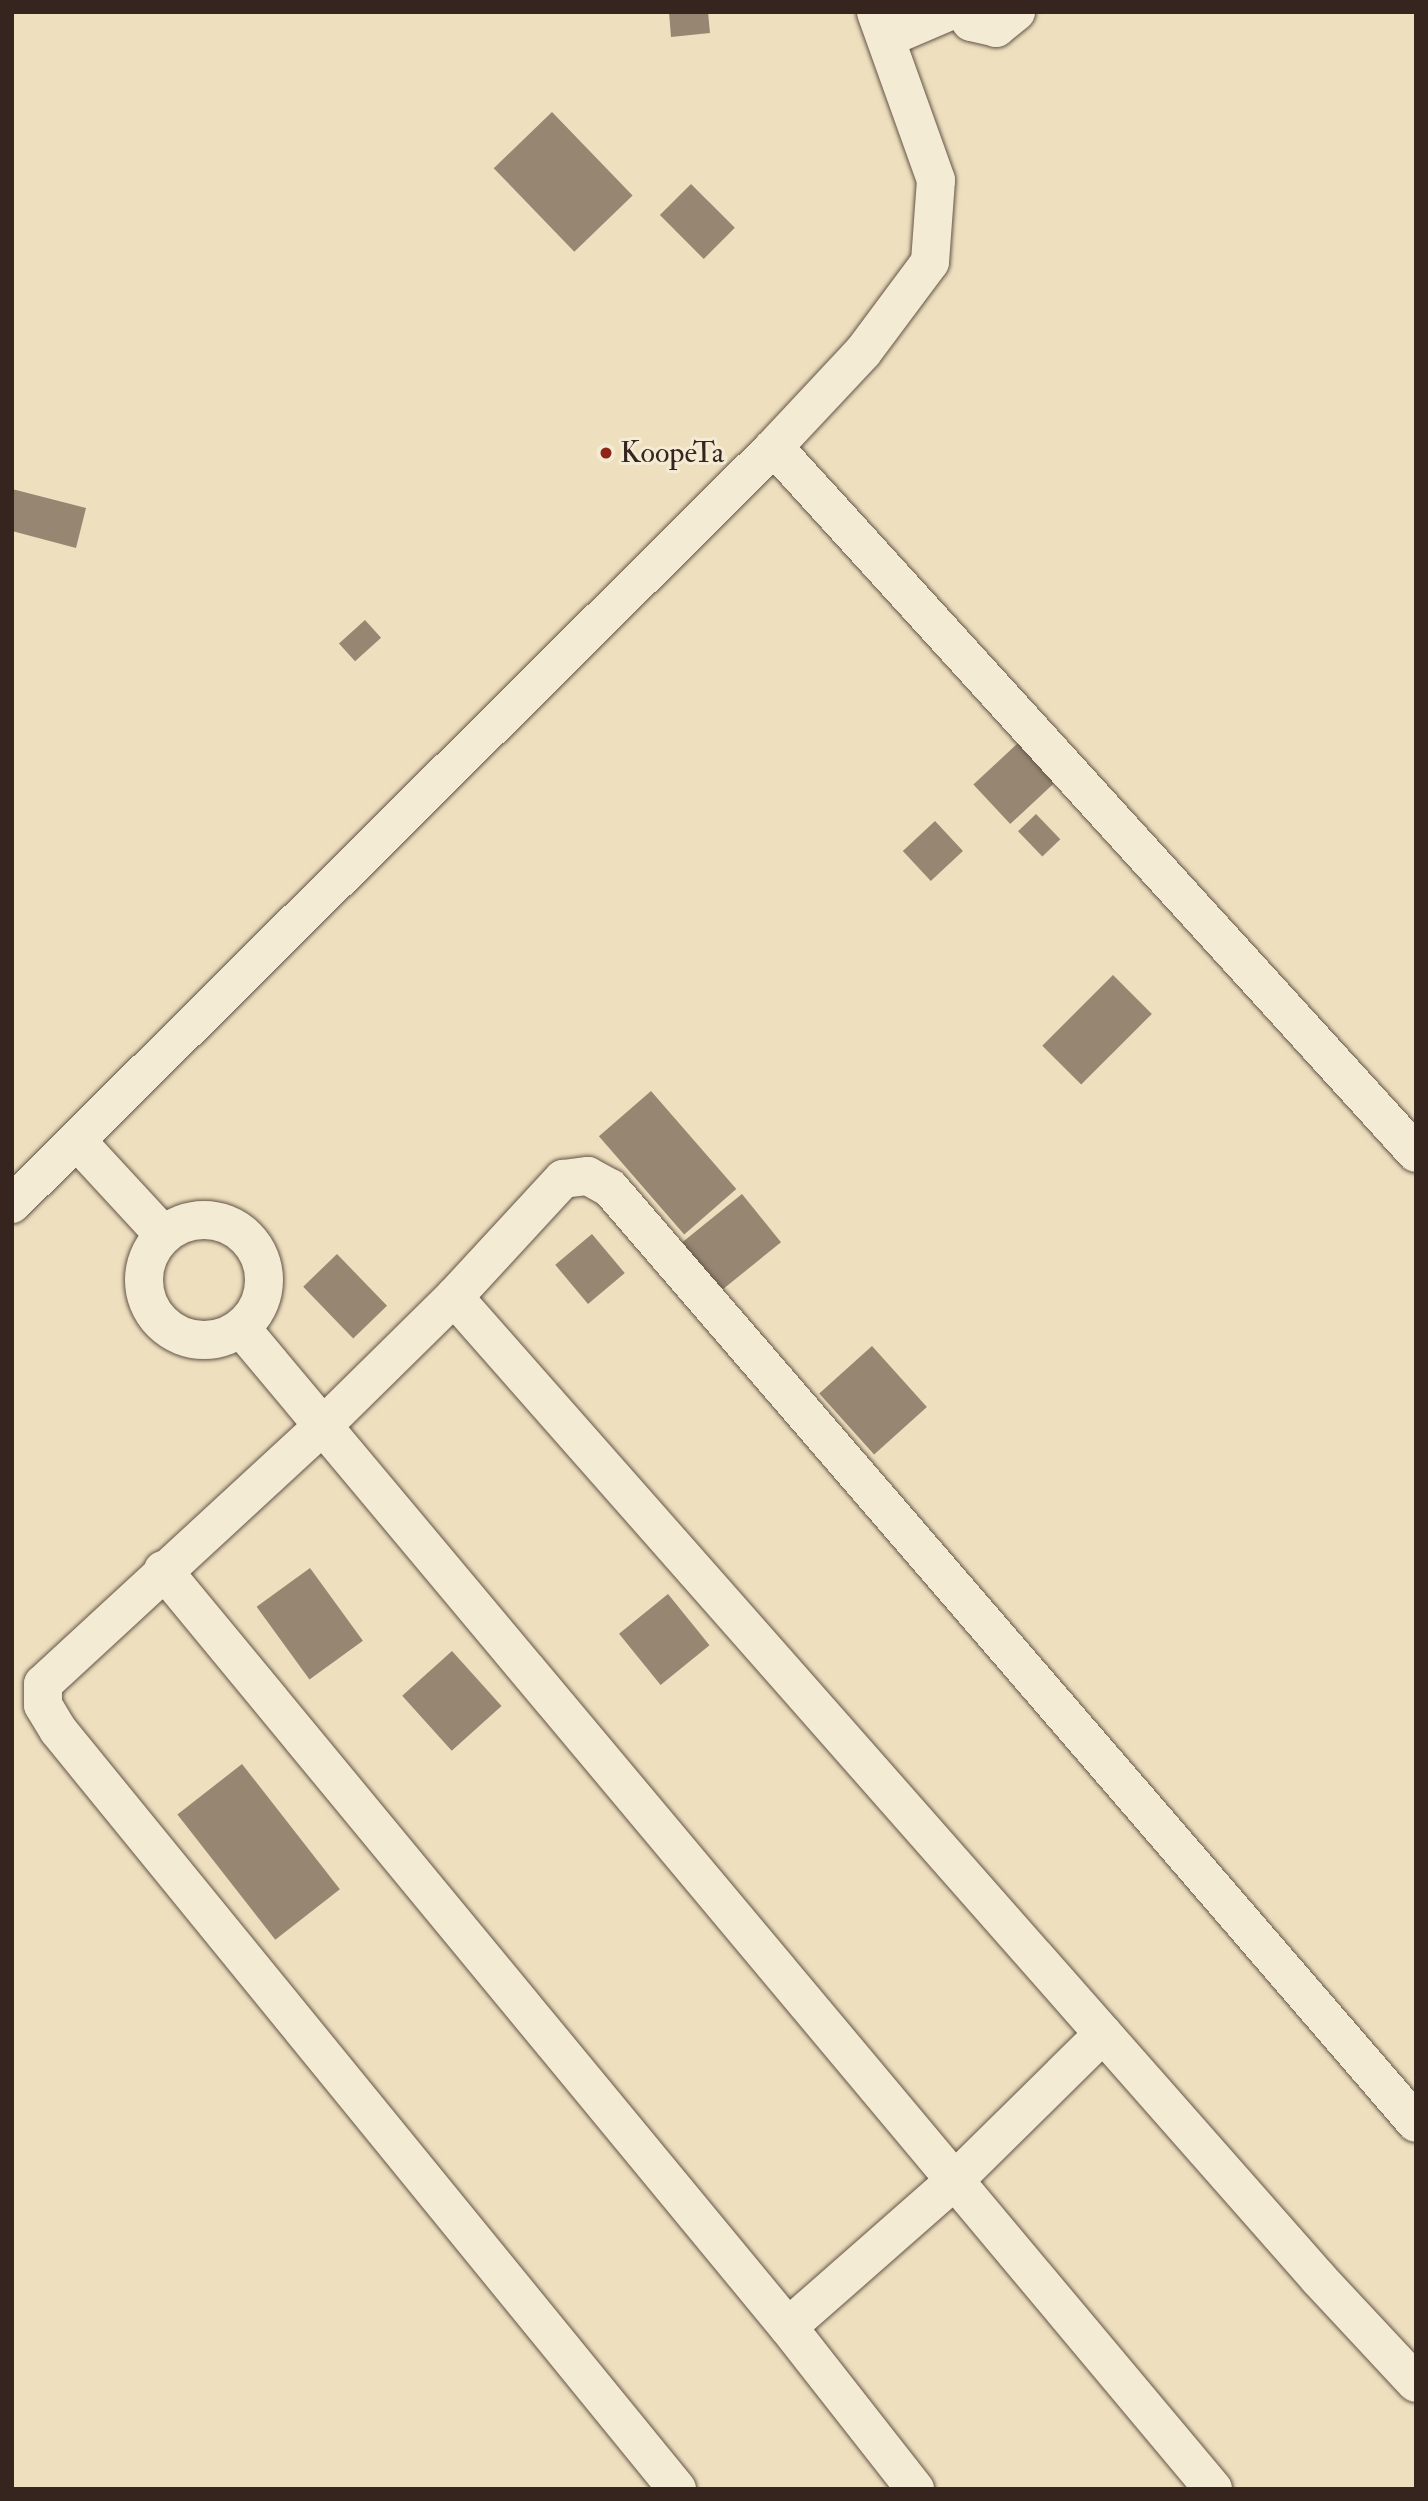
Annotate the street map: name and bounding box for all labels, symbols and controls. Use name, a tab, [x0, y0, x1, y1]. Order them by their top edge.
place label: KoopeTa	[620, 435, 724, 471]
marker: KoopeTa	[598, 445, 614, 461]

